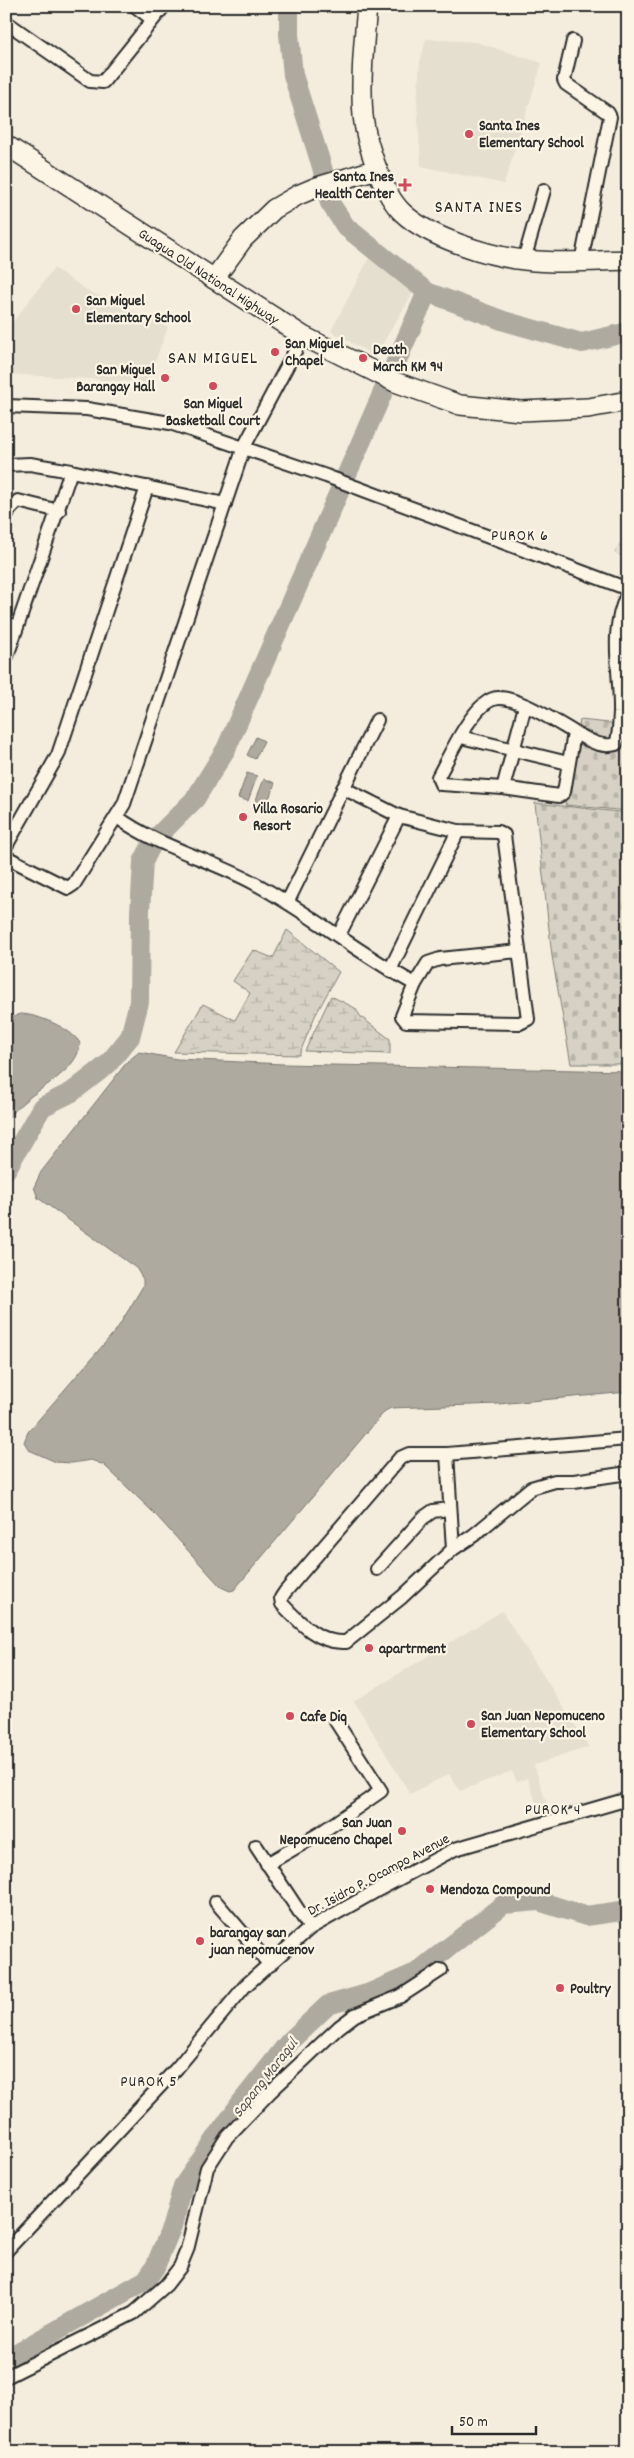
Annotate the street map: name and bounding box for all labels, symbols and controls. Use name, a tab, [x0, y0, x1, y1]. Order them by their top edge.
place label: Santa Ines Elementary School	[479, 116, 584, 155]
marker: Santa Ines Elementary School	[463, 128, 475, 140]
place label: Santa Ines Health Center	[315, 167, 394, 206]
marker: Santa Ines Health Center	[398, 178, 412, 192]
district label: SANTA INES	[435, 196, 523, 221]
street label: Guagua Old National Highway	[133, 224, 284, 332]
place label: San Miguel Elementary School	[86, 291, 191, 330]
marker: San Miguel Elementary School	[70, 303, 82, 315]
place label: San Miguel Chapel	[285, 334, 344, 373]
place label: Death March KM 94	[373, 340, 443, 379]
marker: San Miguel Chapel	[269, 346, 281, 358]
district label: SAN MIGUEL	[168, 347, 258, 372]
marker: Death March KM 94	[357, 352, 369, 364]
place label: San Miguel Barangay Hall	[76, 360, 155, 399]
marker: San Miguel Barangay Hall	[159, 372, 171, 384]
marker: San Miguel Basketball Court	[207, 380, 219, 392]
place label: San Miguel Basketball Court	[166, 394, 261, 433]
district label: PUROK 6	[491, 525, 549, 548]
place label: Villa Rosario Resort	[253, 799, 323, 838]
marker: Villa Rosario Resort	[237, 811, 249, 823]
place label: apartrment	[379, 1639, 446, 1661]
marker: apartrment	[363, 1642, 375, 1654]
place label: San Juan Nepomuceno Elementary School	[481, 1706, 605, 1745]
place label: Cafe Diq	[300, 1707, 347, 1729]
marker: Cafe Diq	[284, 1710, 296, 1722]
marker: San Juan Nepomuceno Elementary School	[465, 1718, 477, 1730]
district label: PUROK 4	[525, 1799, 581, 1822]
place label: San Juan Nepomuceno Chapel	[280, 1813, 392, 1852]
marker: San Juan Nepomuceno Chapel	[396, 1825, 408, 1837]
street label: Dr. Isidro P. Ocampo Avenue	[304, 1829, 454, 1923]
place label: Mendoza Compound	[440, 1880, 551, 1902]
marker: Mendoza Compound	[424, 1883, 436, 1895]
place label: barangay san juan nepomucenov	[208, 1923, 315, 1962]
marker: barangay san juan nepomucenov	[194, 1935, 206, 1947]
place label: Poultry	[570, 1979, 612, 2001]
marker: Poultry	[554, 1982, 566, 1994]
water label: Sapang Maragul	[227, 2033, 305, 2123]
district label: PUROK 5	[120, 2071, 178, 2094]
scale bar	[452, 2403, 535, 2435]
text: 50 m	[459, 2412, 488, 2434]

